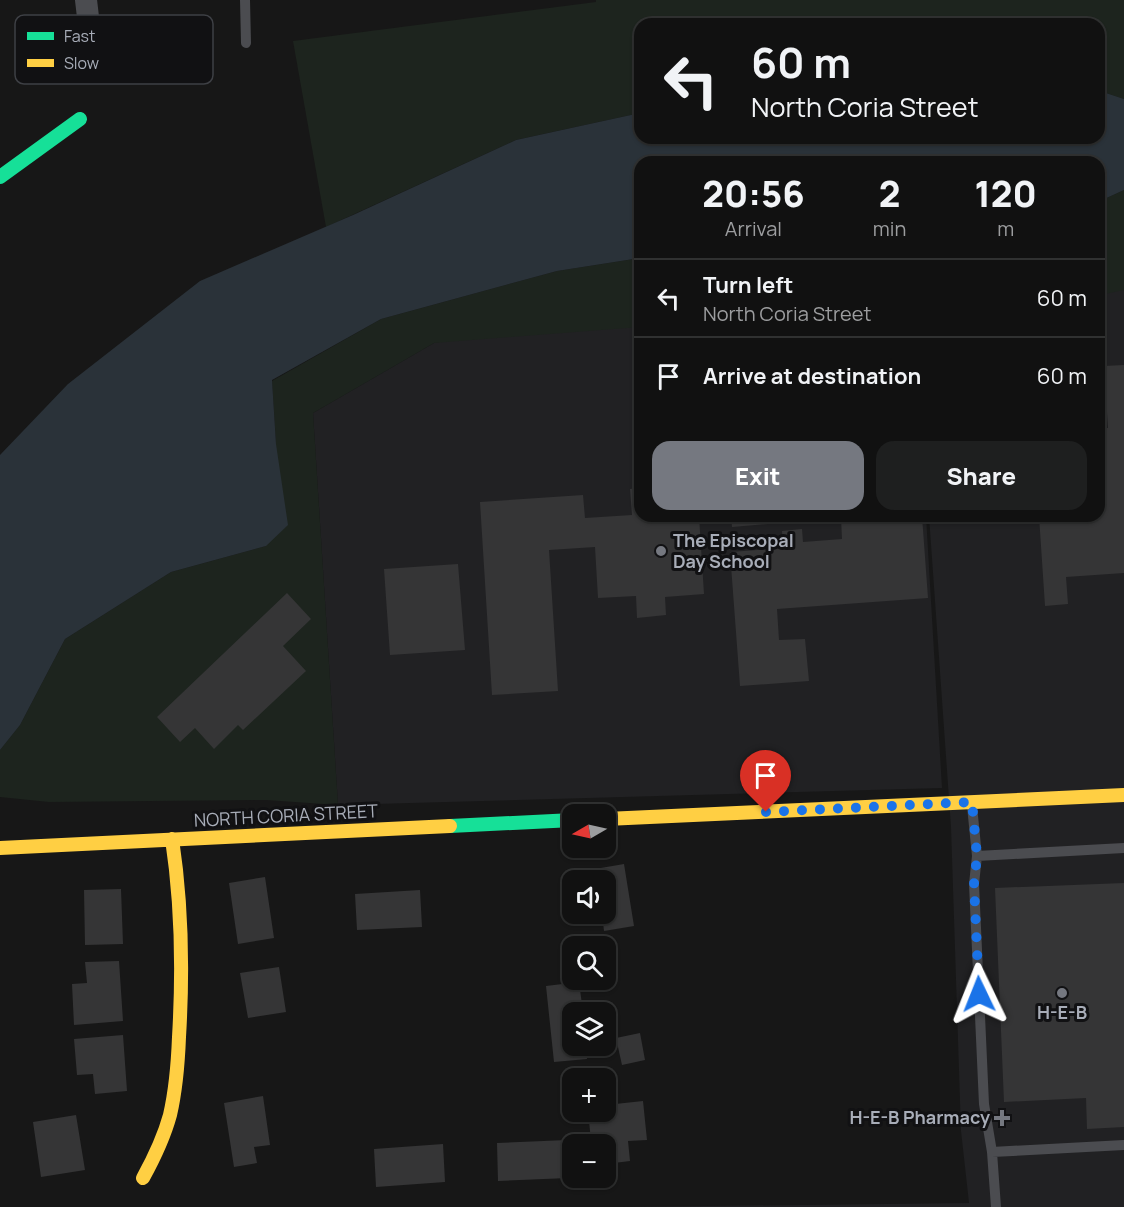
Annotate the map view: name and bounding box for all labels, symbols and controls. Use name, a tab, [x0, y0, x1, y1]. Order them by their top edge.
legend	[15, 15, 213, 84]
text: Fast	[64, 25, 95, 47]
text: 60 m	[751, 33, 851, 91]
icon: left	[652, 42, 730, 120]
text: Slow	[64, 52, 99, 74]
text: North Coria Street	[751, 88, 978, 125]
text: 20:56	[702, 169, 805, 218]
text: 2	[879, 169, 900, 218]
text: 120	[974, 169, 1037, 218]
text: Arrival	[725, 215, 782, 242]
text: min	[873, 215, 906, 242]
text: m	[997, 215, 1014, 242]
text: Turn left	[703, 270, 793, 300]
icon: left	[652, 282, 685, 315]
text: 60 m	[1037, 283, 1087, 313]
text: North Coria Street	[703, 300, 872, 327]
icon: arrive	[652, 360, 685, 393]
text: Arrive at destination	[703, 361, 921, 391]
text: 60 m	[1037, 361, 1087, 391]
button: Exit	[652, 441, 864, 510]
button: Share	[876, 441, 1087, 510]
place label: The Episcopal Day School	[673, 528, 794, 573]
marker: The Episcopal Day School	[654, 544, 668, 558]
pin	[740, 750, 791, 812]
icon: arrive	[749, 759, 782, 792]
street label: NORTH CORIA STREET	[193, 798, 379, 832]
north arrow	[562, 804, 616, 858]
map controls	[562, 804, 616, 1188]
button: sound	[562, 870, 616, 924]
button: search	[562, 936, 616, 990]
position arrow	[947, 962, 1011, 1026]
marker: H-E-B	[1055, 986, 1069, 1000]
place label: H-E-B	[1037, 1000, 1087, 1024]
button: layers	[562, 1002, 616, 1056]
button: +	[562, 1068, 616, 1122]
place label: H-E-B Pharmacy	[849, 1105, 990, 1129]
marker: H-E-B Pharmacy	[995, 1111, 1009, 1125]
button: −	[562, 1134, 616, 1188]

